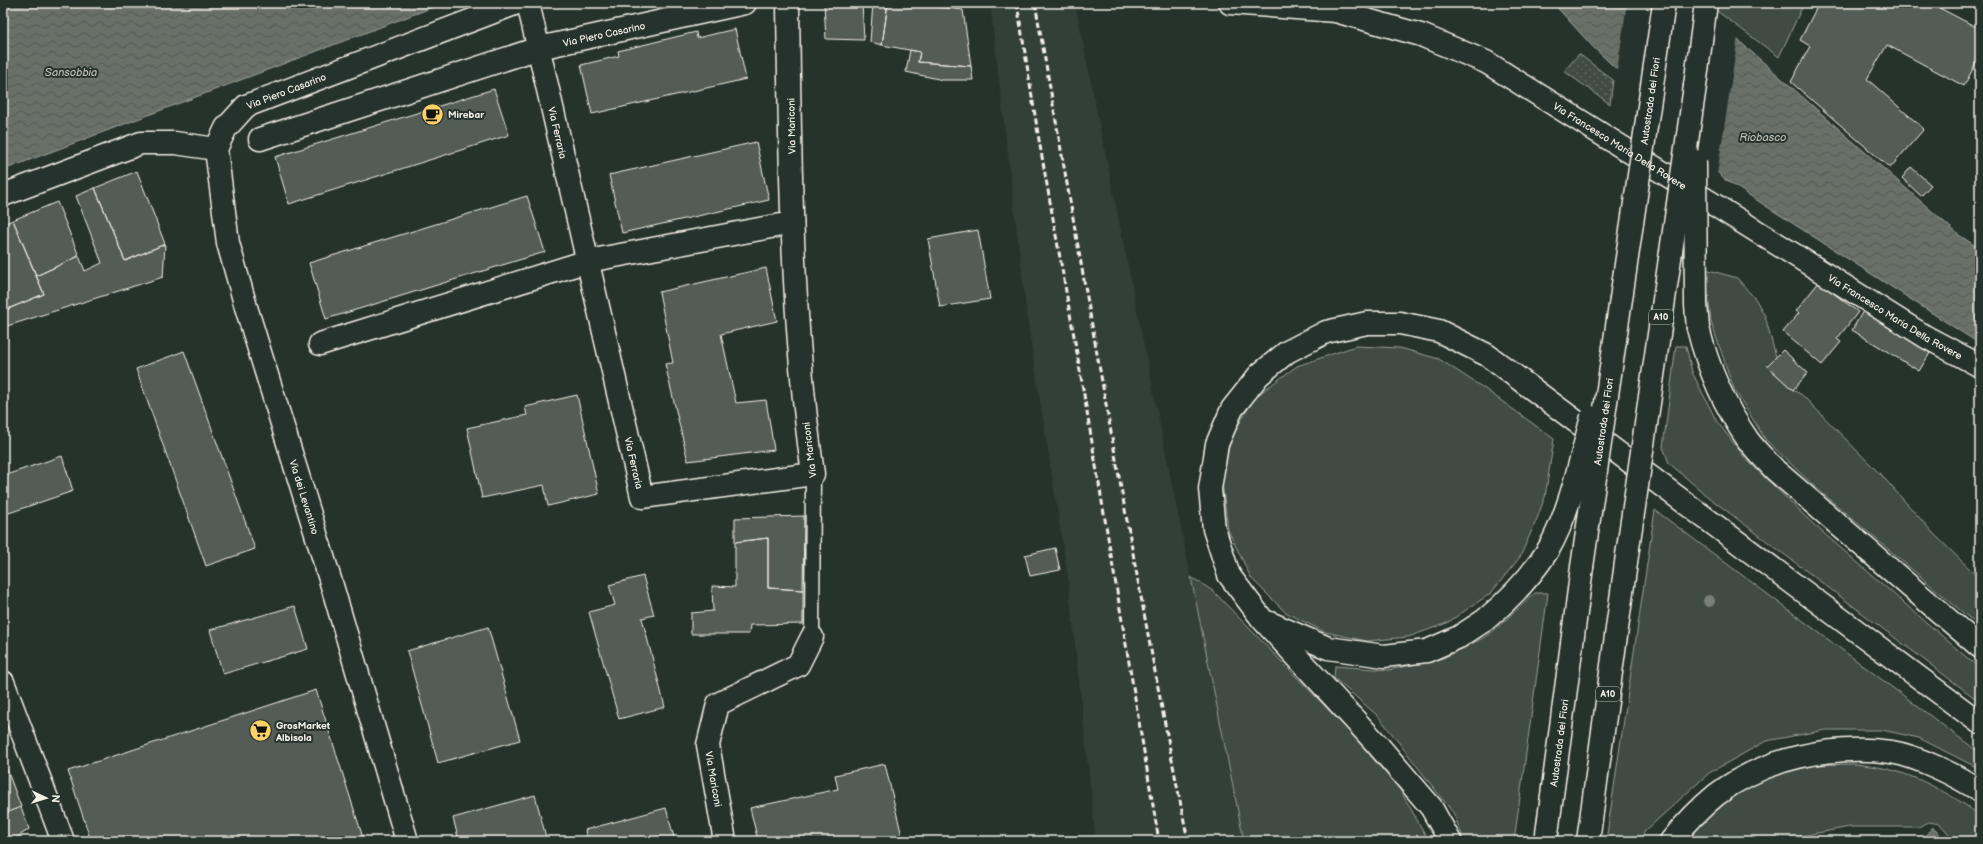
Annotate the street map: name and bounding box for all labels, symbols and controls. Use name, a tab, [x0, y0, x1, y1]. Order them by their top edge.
street label: Via Piero Casarino	[562, 20, 647, 50]
street label: Autostrada dei Fiori	[1638, 57, 1663, 145]
water label: Sansobbia	[45, 66, 97, 79]
street label: Via Piero Casarino	[245, 71, 328, 112]
street label: Via Mariconi	[786, 98, 798, 154]
street label: Via Francesco Maria Della Rovere	[1551, 100, 1688, 193]
cafe icon: Mirebar	[419, 101, 445, 127]
street label: Via Ferraria	[545, 106, 569, 160]
place label: Mirebar	[448, 109, 485, 121]
water label: Riobasco	[1740, 131, 1787, 144]
street label: Via Francesco Maria Della Rovere	[1825, 272, 1964, 362]
road number: A10	[1649, 310, 1673, 324]
street label: Autostrada dei Fiori	[1592, 377, 1616, 466]
street label: Via Mariconi	[801, 421, 819, 478]
street label: Via Ferraria	[621, 436, 645, 491]
street label: Via dei Levantino	[286, 458, 321, 536]
road number: A10	[1596, 687, 1620, 701]
street label: Autostrada dei Fiori	[1548, 699, 1572, 787]
supermarket icon: GrosMarket Albisola	[248, 718, 274, 744]
place label: GrosMarket Albisola	[275, 720, 331, 744]
street label: Via Mariconi	[702, 751, 724, 808]
north arrow	[26, 778, 66, 818]
text: N	[49, 794, 62, 803]

